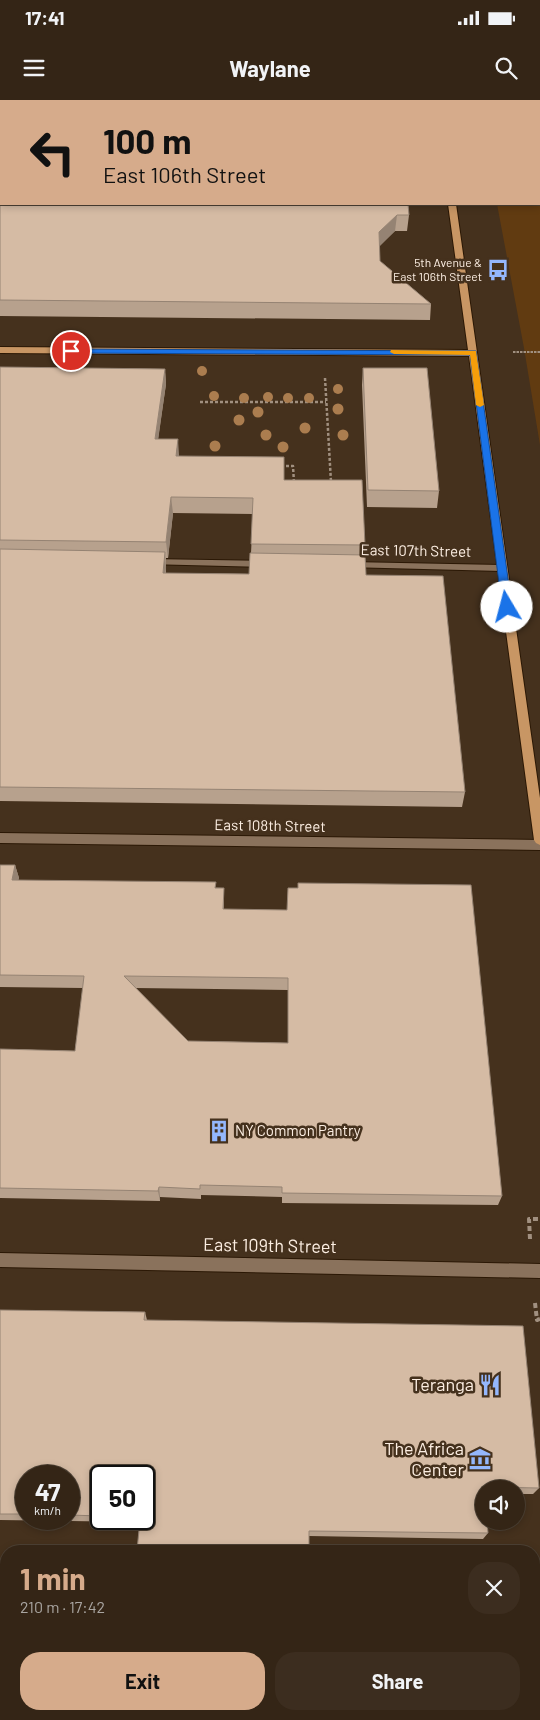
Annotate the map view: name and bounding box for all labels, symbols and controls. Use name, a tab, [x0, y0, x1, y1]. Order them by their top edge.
text: 17:41	[25, 6, 64, 29]
icon: menu	[20, 54, 48, 82]
icon: search	[492, 54, 520, 82]
text: Waylane	[229, 55, 311, 81]
text: 100 m	[103, 119, 192, 161]
icon: left	[20, 120, 85, 185]
text: East 106th Street	[103, 161, 266, 187]
place label: 5th Avenue & East 106th Street	[393, 255, 482, 283]
bus stop icon: 5th Avenue & East 106th Street	[485, 257, 511, 283]
pin	[50, 330, 92, 372]
icon: arrive	[57, 337, 85, 365]
street label: East 107th Street	[361, 540, 472, 560]
position arrow	[480, 580, 532, 632]
street label: East 108th Street	[214, 815, 326, 835]
building icon: NY Common Pantry	[206, 1118, 232, 1144]
place label: NY Common Pantry	[235, 1121, 361, 1139]
street label: East 109th Street	[203, 1233, 337, 1257]
restaurant icon: Teranga	[477, 1372, 503, 1398]
place label: Teranga	[411, 1373, 474, 1395]
place label: The Africa Center	[384, 1437, 464, 1480]
museum icon: The Africa Center	[467, 1446, 493, 1472]
speed limit sign: 50	[90, 1465, 155, 1530]
text: 47	[35, 1476, 60, 1506]
map controls	[475, 1480, 525, 1530]
button: sound	[475, 1480, 525, 1530]
text: km/h	[34, 1503, 61, 1517]
text: 1 min	[20, 1560, 86, 1596]
button: close	[468, 1562, 520, 1614]
text: 210 m · 17:42	[20, 1597, 105, 1616]
button: Exit	[20, 1652, 265, 1710]
button: Share	[275, 1652, 520, 1710]

